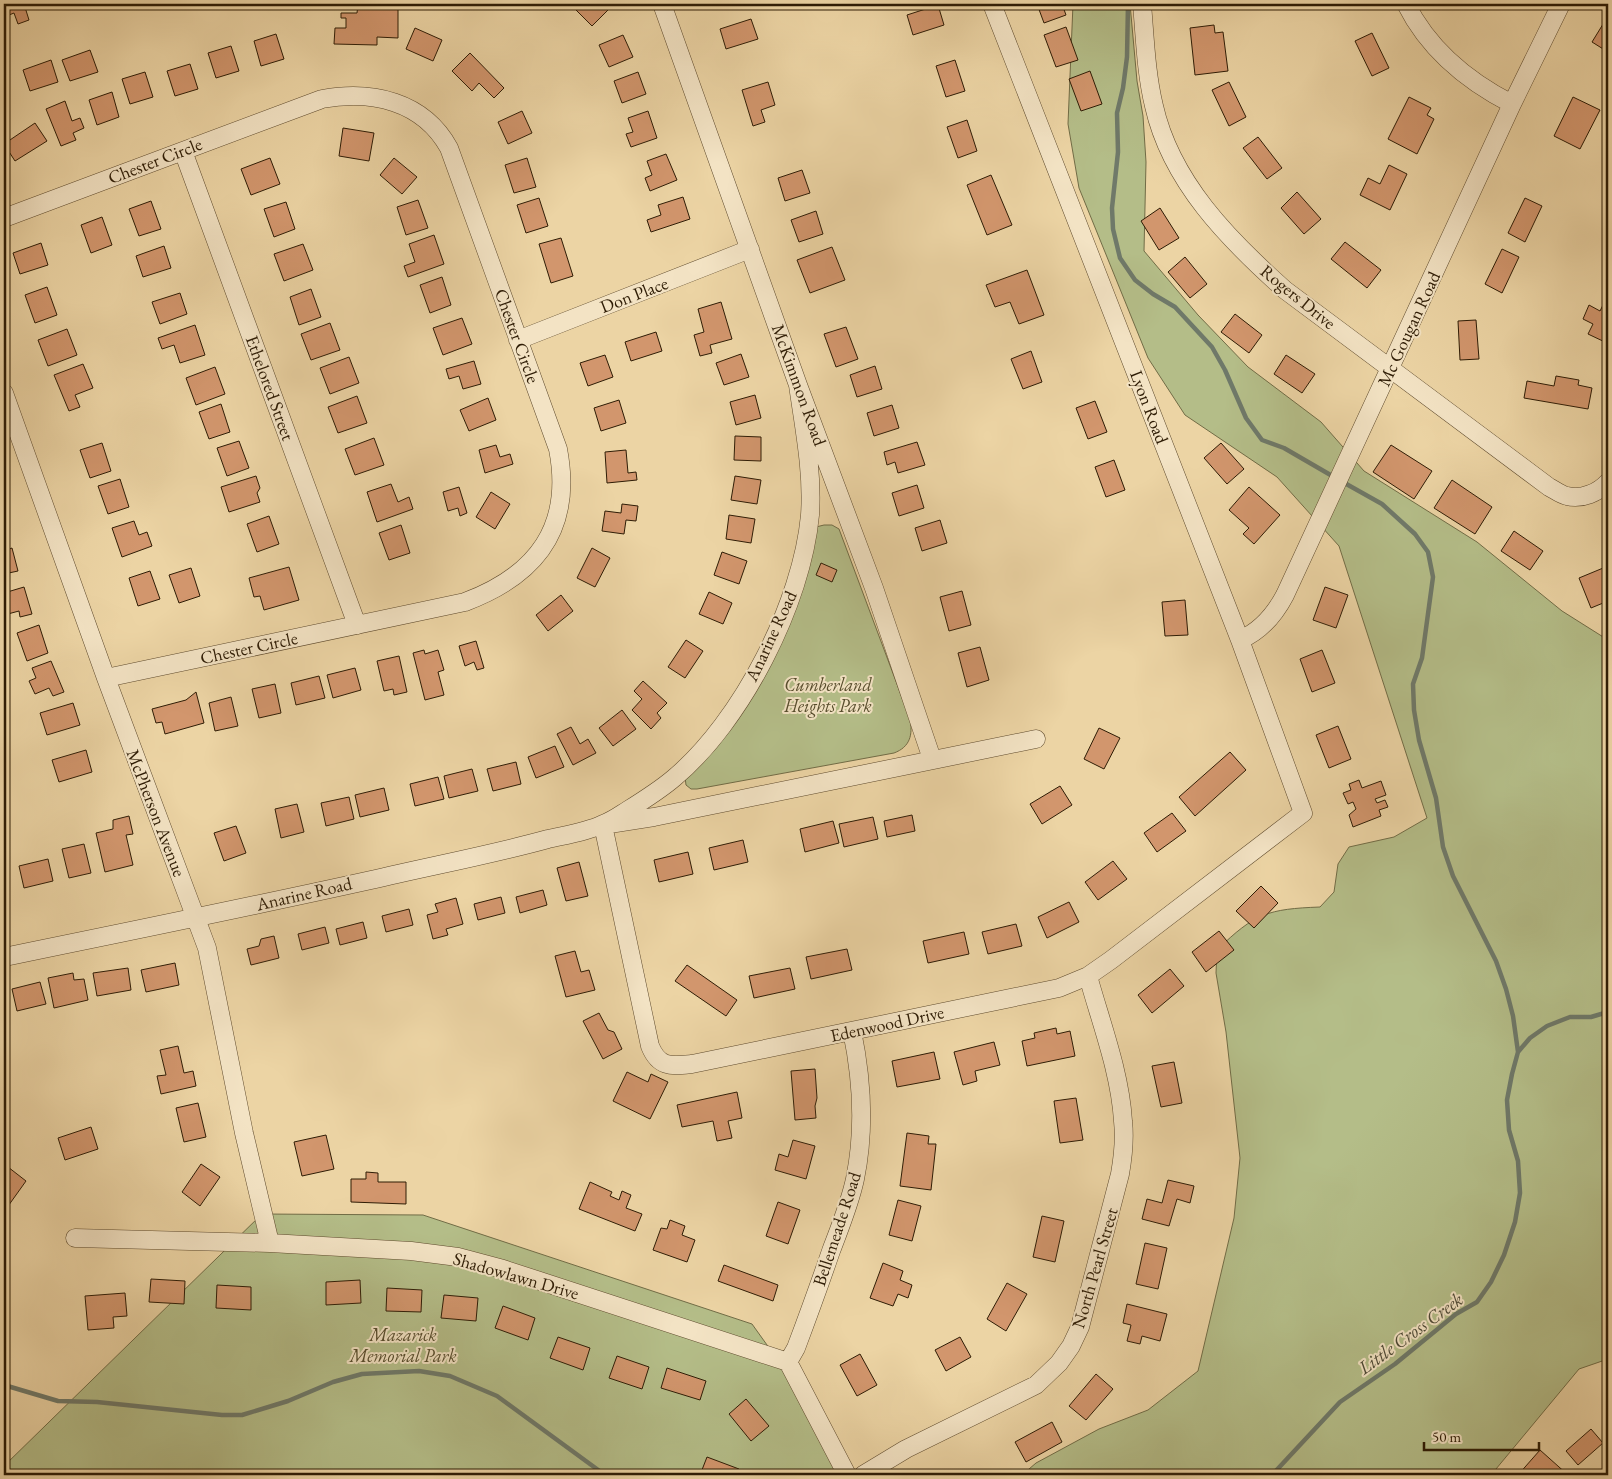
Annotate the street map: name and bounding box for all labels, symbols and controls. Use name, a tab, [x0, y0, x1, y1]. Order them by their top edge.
street label: Chester Circle	[104, 132, 205, 189]
street label: Rogers Drive	[1256, 259, 1341, 334]
street label: Mc Gougan Road	[1372, 267, 1446, 390]
street label: Don Place	[597, 271, 671, 318]
street label: Chester Circle	[490, 285, 545, 386]
street label: McKimmon Road	[767, 321, 832, 450]
street label: Ethelored Street	[241, 332, 300, 444]
street label: Lyon Road	[1125, 367, 1174, 448]
street label: Anarine Road	[739, 586, 802, 686]
street label: Chester Circle	[198, 626, 300, 669]
park label: Cumberland Heights Park	[783, 673, 872, 718]
street label: McPherson Avenue	[122, 746, 191, 880]
street label: Anarine Road	[253, 871, 355, 916]
street label: Edenwood Drive	[828, 1000, 946, 1047]
street label: Bellemeade Road	[807, 1168, 866, 1289]
street label: North Pearl Street	[1066, 1205, 1123, 1331]
street label: Shadowlawn Drive	[451, 1247, 582, 1304]
water label: Little Cross Creek	[1352, 1287, 1468, 1381]
park label: Mazarick Memorial Park	[348, 1323, 457, 1367]
scale bar	[1424, 1419, 1540, 1451]
text: 50 m	[1432, 1427, 1461, 1446]

